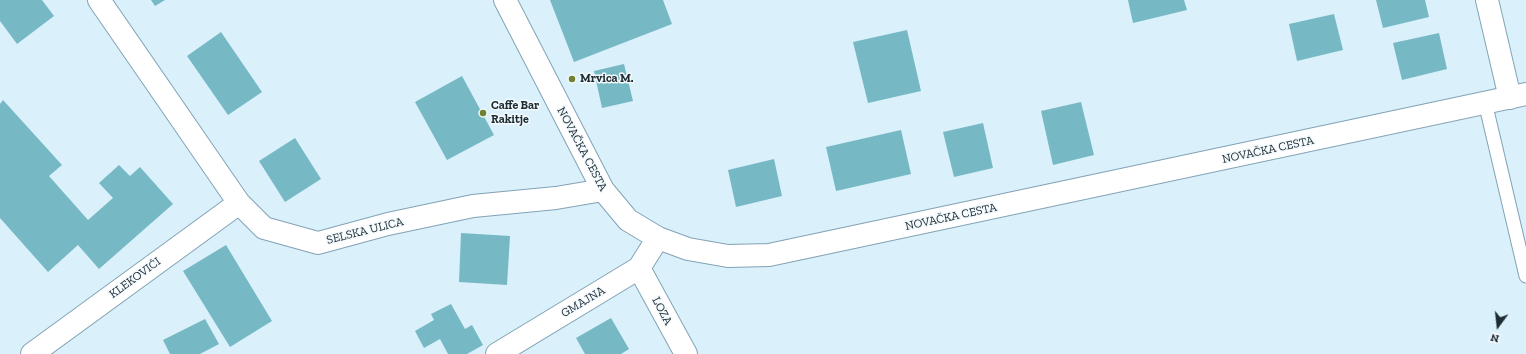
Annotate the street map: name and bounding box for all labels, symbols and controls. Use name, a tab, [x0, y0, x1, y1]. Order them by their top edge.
place label: Mrvica M.	[580, 72, 633, 86]
marker: Mrvica M.	[567, 74, 577, 84]
place label: Caffe Bar Rakitje	[491, 99, 539, 127]
street label: NOVAČKA CESTA	[554, 104, 610, 194]
marker: Caffe Bar Rakitje	[478, 108, 488, 118]
street label: NOVAČKA CESTA	[1221, 133, 1315, 167]
street label: NOVAČKA CESTA	[904, 200, 998, 234]
street label: SELSKA ULICA	[325, 214, 405, 248]
street label: KLEKOVIĆI	[106, 254, 164, 302]
street label: GMAJNA	[558, 283, 608, 321]
street label: LOZA	[649, 294, 675, 328]
north arrow	[1478, 306, 1518, 346]
text: N	[1489, 331, 1500, 345]

